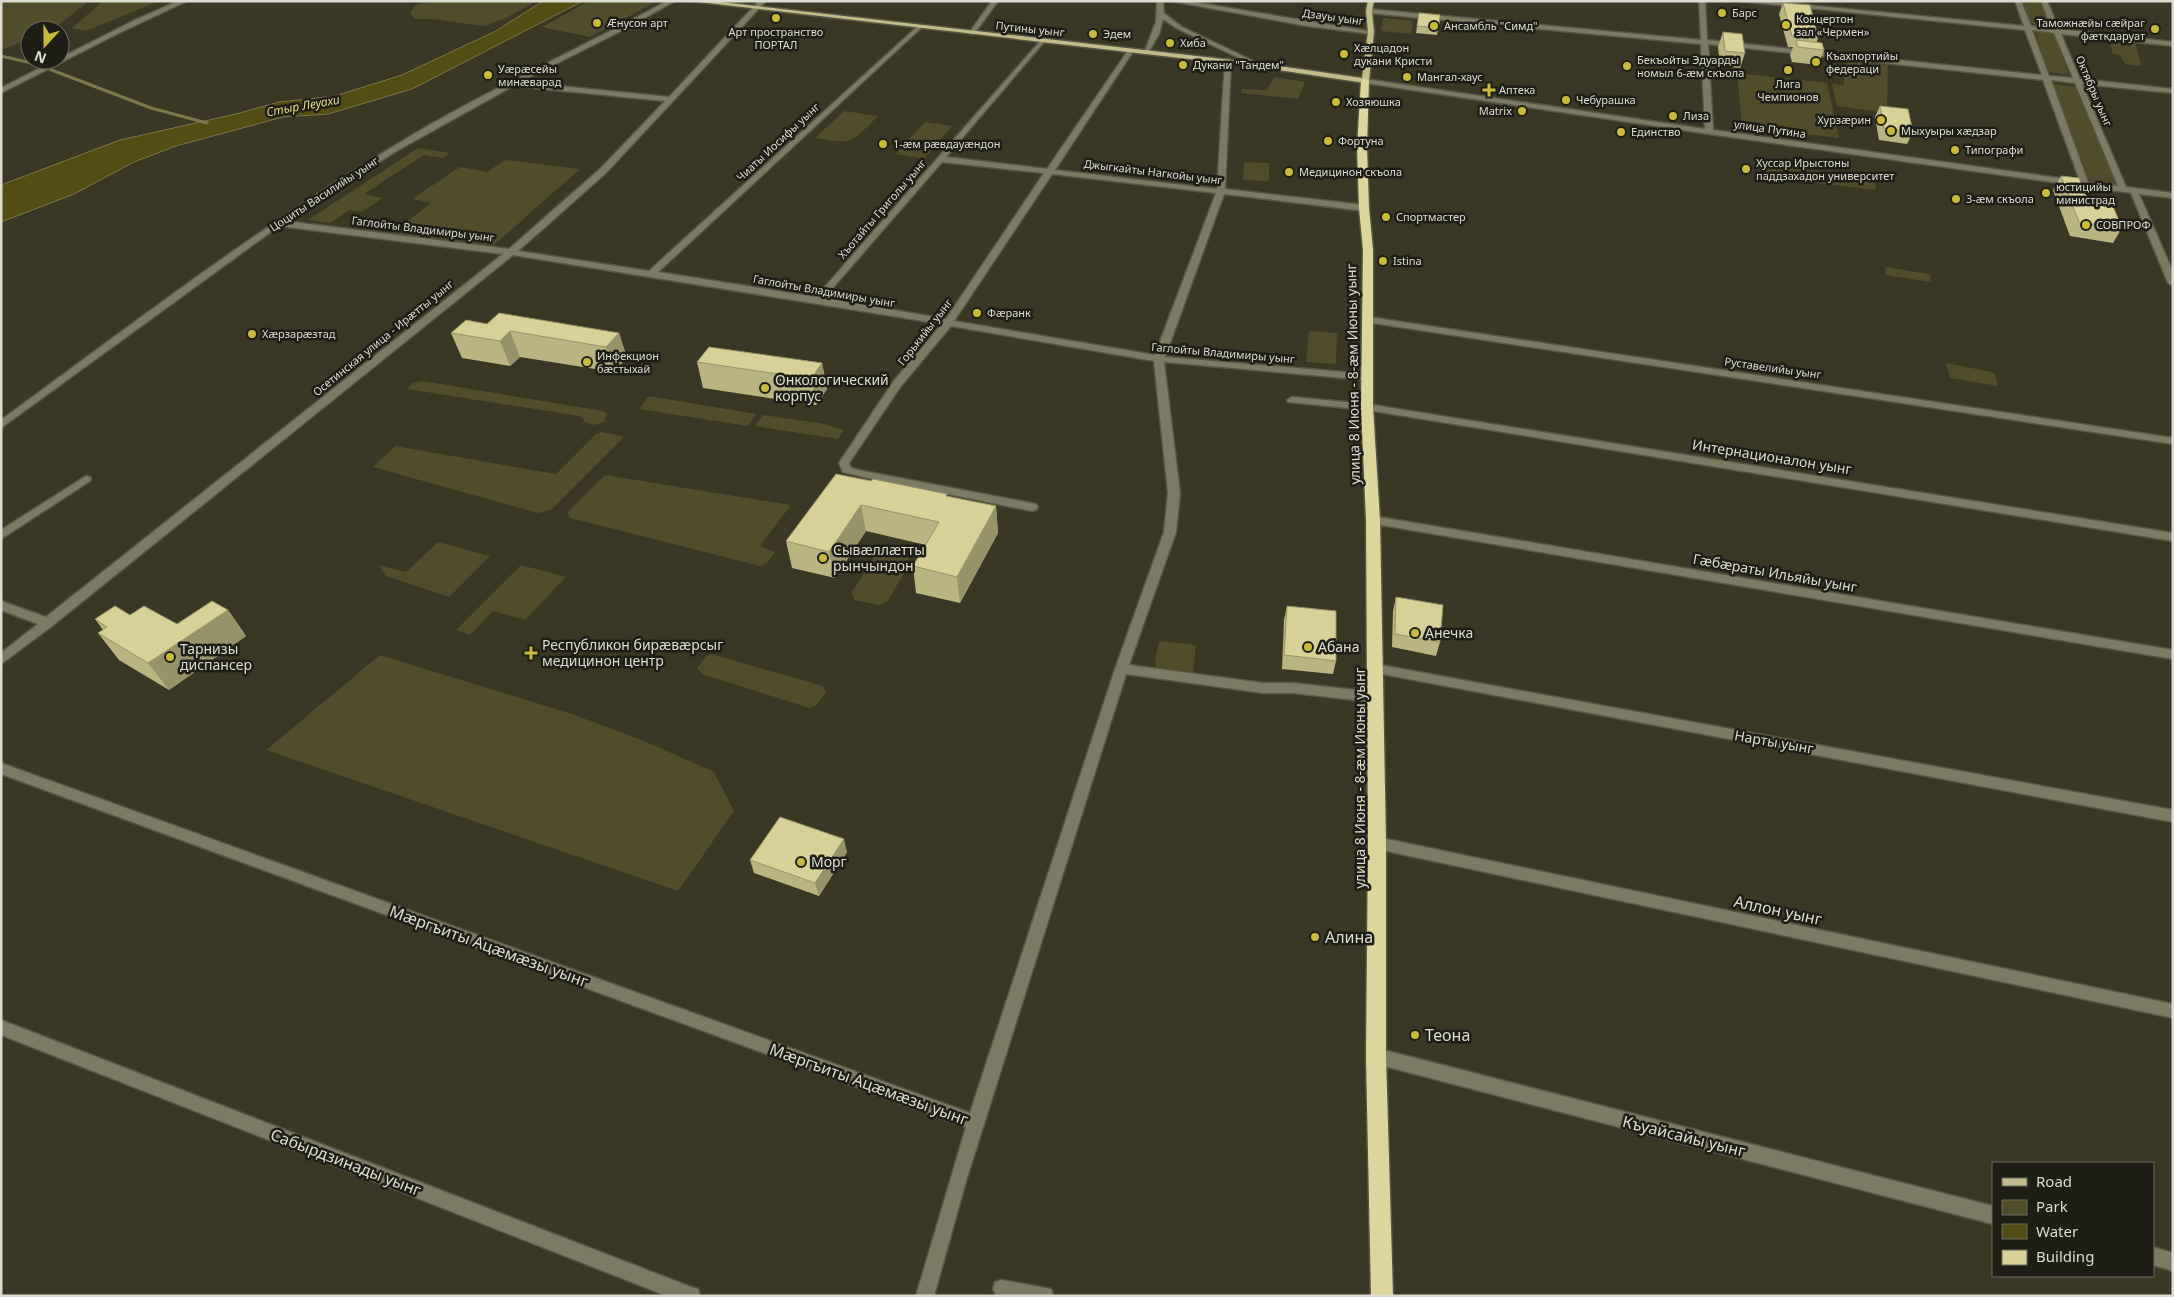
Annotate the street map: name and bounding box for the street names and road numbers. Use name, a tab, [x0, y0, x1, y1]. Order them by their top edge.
street label: Дзауы уынг	[1301, 5, 1365, 28]
street label: Путины уынг	[995, 17, 1065, 40]
street label: Октябры уынг	[2073, 53, 2116, 129]
street label: Чиаты Иосифы уынг	[733, 99, 823, 184]
street label: улица Путина	[1733, 116, 1807, 141]
street label: Цоциты Василийы уынг	[266, 153, 381, 234]
street label: Хъотайты Григолы уынг	[834, 156, 929, 262]
street label: Джыгкайты Нагкойы уынг	[1083, 156, 1223, 187]
street label: Гаглойты Владимиры уынг	[351, 212, 496, 245]
street label: улица 8 Июня - 8-ӕм Июны уынг	[1341, 263, 1364, 485]
street label: Гаглойты Владимиры уынг	[752, 271, 896, 310]
street label: Осетинская улица - Ирæтты уынг	[309, 276, 456, 399]
street label: Горькийы уынг	[894, 295, 955, 368]
street label: Гаглойты Владимиры уынг	[1151, 339, 1296, 366]
street label: Руставелийы уынг	[1724, 353, 1823, 382]
street label: Интернационалон уынг	[1691, 435, 1853, 479]
street label: Гæбæраты Ильяйы уынг	[1692, 549, 1859, 596]
street label: улица 8 Июня - 8-ӕм Июны уынг	[1350, 667, 1369, 889]
street label: Нарты уынг	[1733, 725, 1815, 758]
street label: Аллон уынг	[1732, 890, 1824, 930]
street label: Мӕргъиты Ацӕмӕзы уынг	[387, 900, 591, 992]
street label: Мӕргъиты Ацӕмӕзы уынг	[767, 1038, 971, 1130]
street label: Къуайсайы уынг	[1620, 1110, 1748, 1162]
street label: Сабырдзинады уынг	[268, 1123, 424, 1201]

